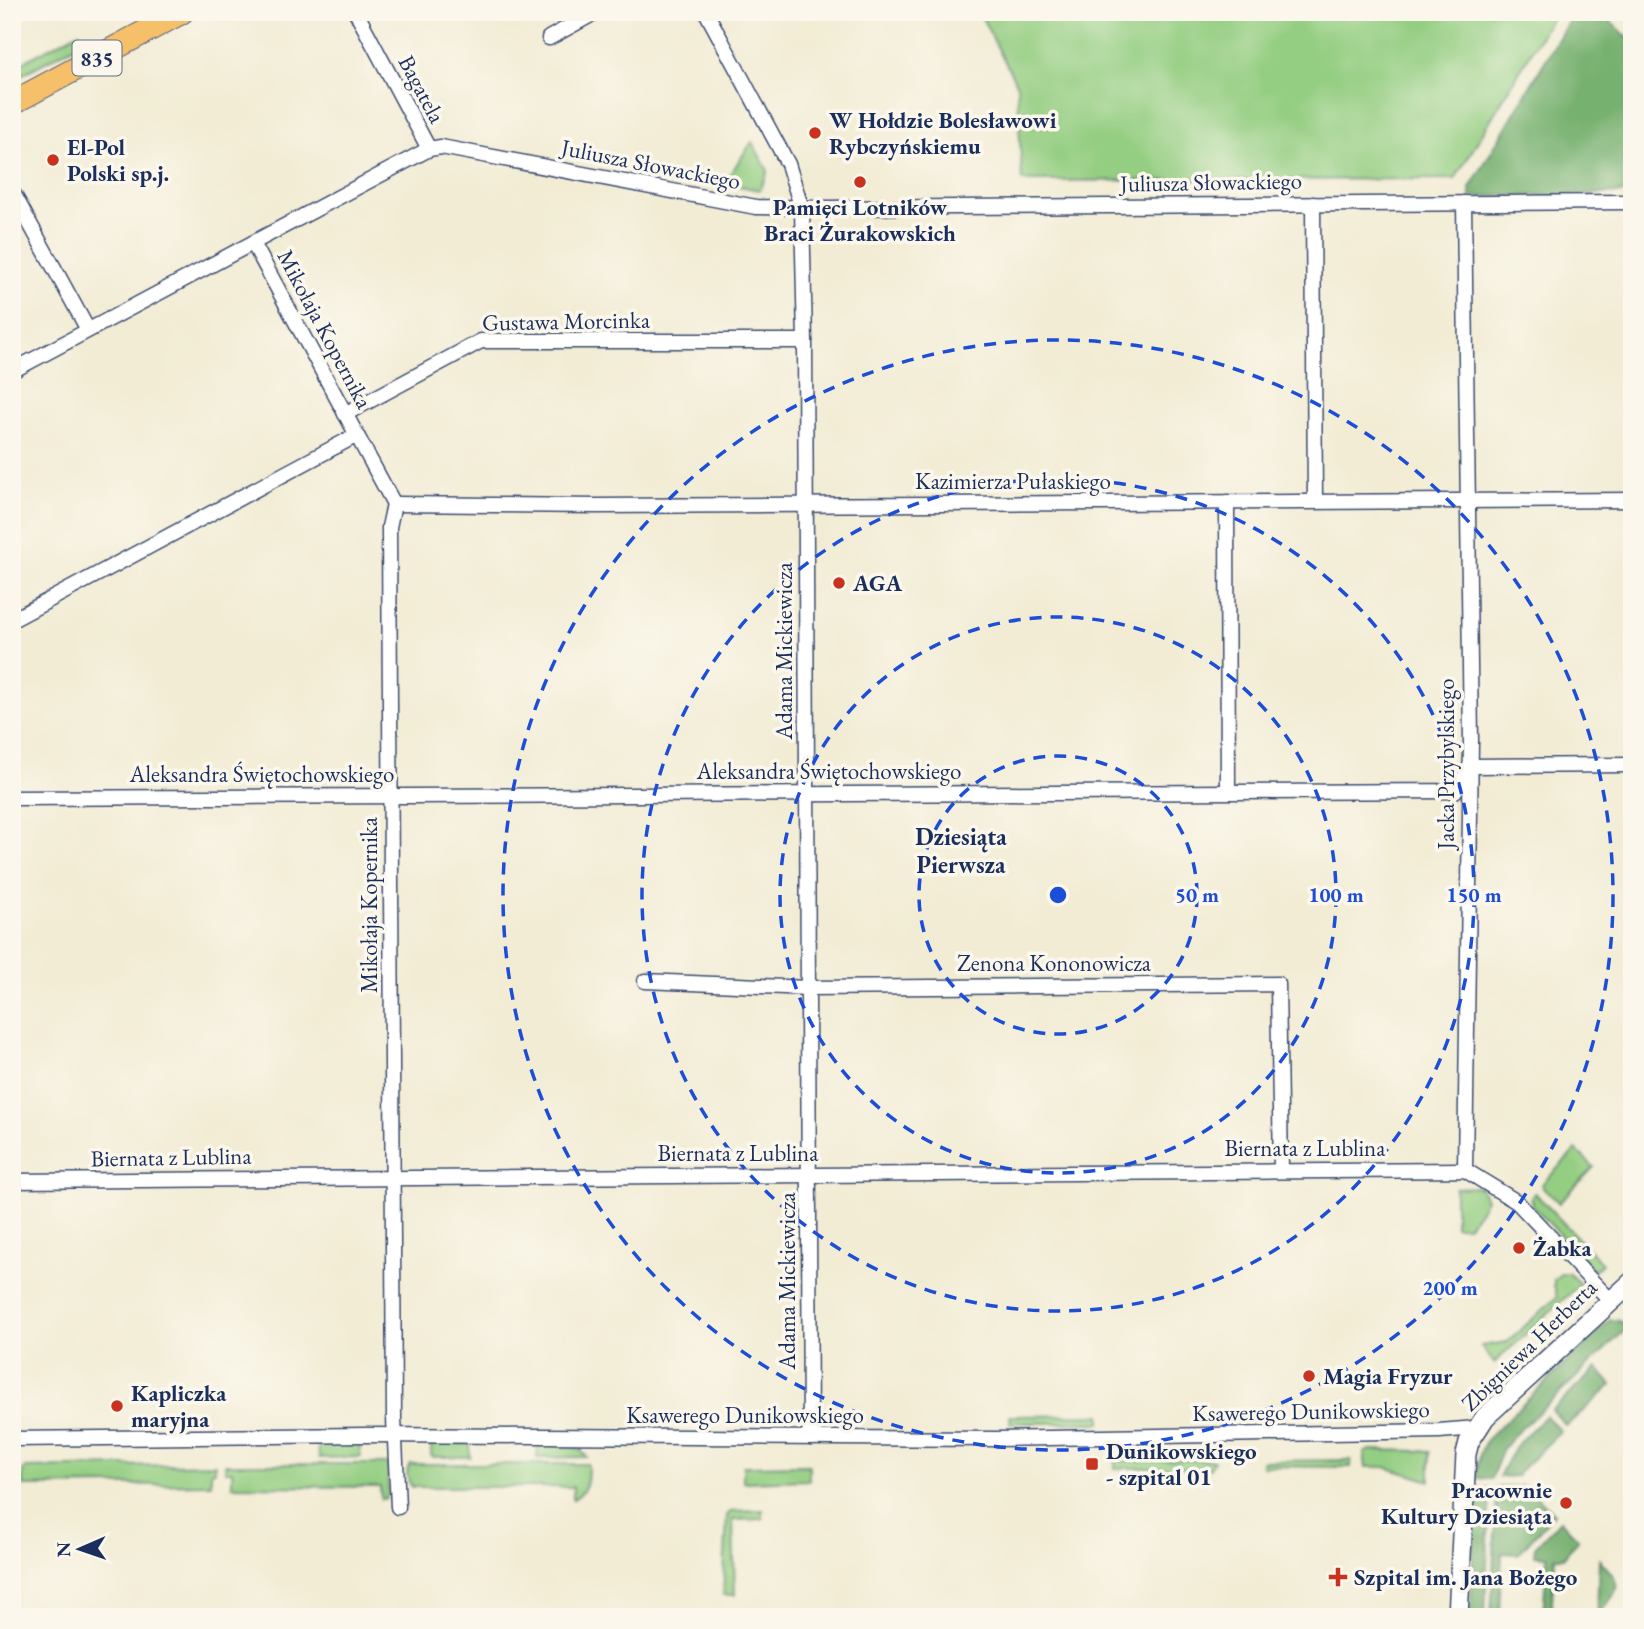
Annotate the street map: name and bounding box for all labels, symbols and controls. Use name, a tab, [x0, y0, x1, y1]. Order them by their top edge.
road number: 835	[72, 41, 122, 76]
street label: Bagatela	[392, 50, 453, 129]
place label: W Hołdzie Bolesławowi Rybczyńskiemu	[829, 105, 1057, 161]
marker: W Hołdzie Bolesławowi Rybczyńskiemu	[807, 125, 823, 141]
place label: El-Pol Polski sp.j.	[67, 132, 169, 188]
street label: Juliusza Słowackiego	[557, 132, 743, 196]
marker: El-Pol Polski sp.j.	[45, 152, 61, 168]
street label: Juliusza Słowackiego	[1118, 165, 1302, 199]
marker: Pamięci Lotników Braci Żurakowskich	[852, 174, 868, 190]
place label: Pamięci Lotników Braci Żurakowskich	[764, 192, 956, 248]
street label: Mikołaja Kopernika	[270, 244, 380, 414]
street label: Gustawa Morcinka	[482, 305, 651, 337]
street label: Kazimierza Pułaskiego	[915, 466, 1111, 496]
street label: Adama Mickiewicza	[769, 561, 799, 741]
place label: AGA	[852, 568, 903, 598]
marker: AGA	[831, 575, 847, 591]
street label: Jacka Przybylskiego	[1431, 678, 1461, 852]
street label: Aleksandra Świętochowskiego	[696, 756, 961, 786]
street label: Aleksandra Świętochowskiego	[129, 759, 394, 789]
street label: Mikołaja Kopernika	[354, 816, 384, 993]
district label: Dziesiąta Pierwsza	[915, 821, 1007, 880]
text: 50 m	[1175, 881, 1219, 908]
text: 100 m	[1308, 881, 1364, 908]
text: 150 m	[1446, 881, 1502, 908]
centre of rings	[1046, 883, 1070, 907]
street label: Zenona Kononowicza	[957, 948, 1152, 978]
street label: Biernata z Lublina	[1225, 1133, 1386, 1163]
street label: Biernata z Lublina	[658, 1138, 819, 1168]
street label: Biernata z Lublina	[90, 1141, 253, 1173]
street label: Adama Mickiewicza	[772, 1191, 802, 1371]
place label: Żabka	[1533, 1233, 1592, 1263]
marker: Żabka	[1511, 1240, 1527, 1256]
street label: Zbigniewa Herberta	[1455, 1272, 1604, 1417]
text: 200 m	[1422, 1274, 1478, 1301]
place label: Magia Fryzur	[1323, 1361, 1453, 1391]
marker: Magia Fryzur	[1301, 1368, 1317, 1384]
place label: Kapliczka maryjna	[131, 1378, 227, 1434]
street label: Ksawerego Dunikowskiego	[1192, 1394, 1430, 1428]
marker: Kapliczka maryjna	[109, 1398, 125, 1414]
street label: Ksawerego Dunikowskiego	[626, 1400, 864, 1430]
place label: Dunikowskiego - szpital 01	[1106, 1436, 1257, 1492]
marker: Dunikowskiego - szpital 01	[1084, 1456, 1100, 1472]
place label: Pracownie Kultury Dziesiąta	[1381, 1475, 1553, 1531]
marker: Pracownie Kultury Dziesiąta	[1558, 1495, 1574, 1511]
north arrow	[46, 1514, 116, 1584]
text: N	[51, 1541, 76, 1558]
place label: Szpital im. Jana Bożego	[1354, 1562, 1578, 1592]
marker: Szpital im. Jana Bożego	[1328, 1567, 1348, 1587]

